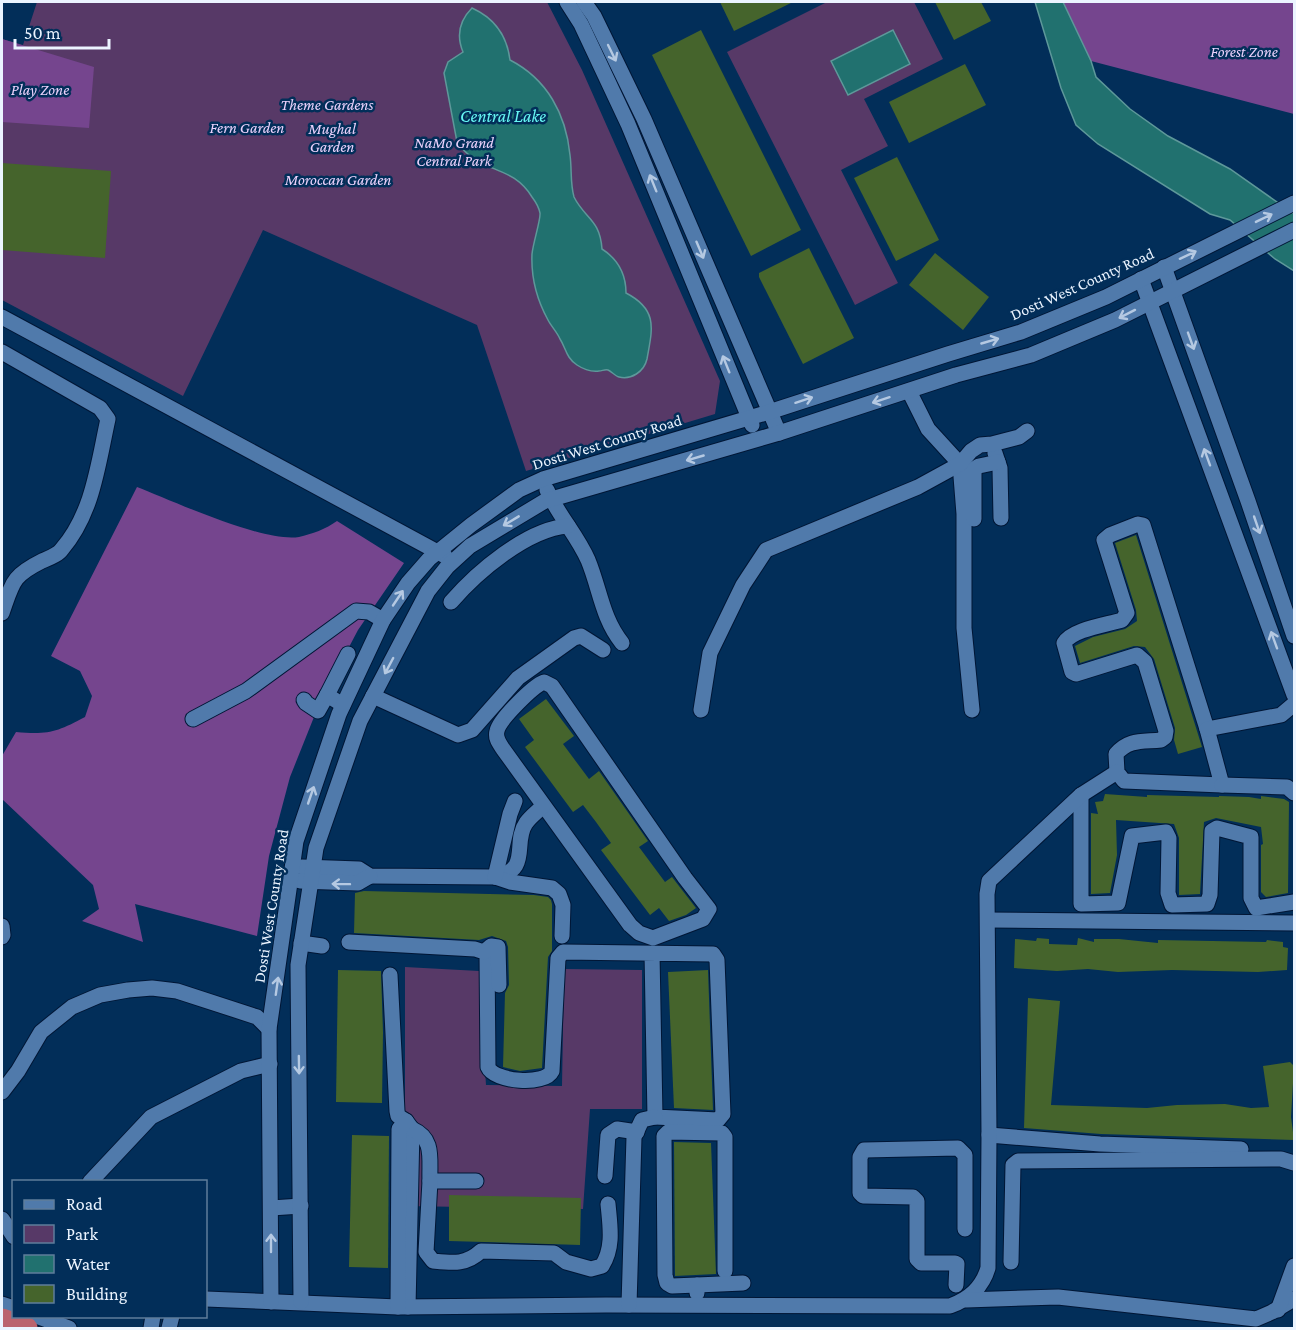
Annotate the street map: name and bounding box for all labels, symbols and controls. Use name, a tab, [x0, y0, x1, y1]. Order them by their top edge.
scale bar	[15, 12, 110, 50]
text: 50 m	[24, 23, 61, 43]
park label: Forest Zone	[1210, 43, 1278, 60]
one-way arrow	[606, 44, 618, 62]
park label: Play Zone	[11, 81, 69, 99]
park label: Theme Gardens	[281, 96, 373, 113]
water label: Central Lake	[460, 106, 546, 126]
park label: Fern Garden	[210, 119, 284, 136]
park label: Mughal Garden	[307, 120, 357, 155]
park label: NaMo Grand Central Park	[414, 134, 494, 169]
park label: Moroccan Garden	[284, 171, 391, 188]
one-way arrow	[647, 175, 658, 193]
one-way arrow	[1255, 212, 1273, 224]
one-way arrow	[695, 240, 706, 259]
street label: Dosti West County Road	[1008, 244, 1157, 324]
one-way arrow	[1178, 249, 1196, 261]
one-way arrow	[1118, 309, 1136, 320]
one-way arrow	[1187, 331, 1198, 350]
one-way arrow	[980, 335, 999, 347]
one-way arrow	[720, 355, 731, 373]
one-way arrow	[794, 394, 813, 405]
one-way arrow	[872, 395, 891, 406]
street label: Dosti West County Road	[530, 411, 685, 474]
one-way arrow	[1201, 448, 1212, 466]
one-way arrow	[686, 453, 705, 464]
one-way arrow	[1252, 515, 1263, 534]
one-way arrow	[503, 516, 520, 528]
one-way arrow	[392, 590, 404, 607]
one-way arrow	[1268, 631, 1279, 650]
one-way arrow	[382, 657, 394, 675]
one-way arrow	[307, 786, 318, 805]
street label: Dosti West County Road	[250, 827, 293, 984]
one-way arrow	[332, 878, 352, 889]
one-way arrow	[271, 977, 282, 996]
one-way arrow	[293, 1055, 305, 1075]
legend	[12, 1180, 207, 1318]
text: Road	[66, 1194, 103, 1214]
text: Park	[66, 1224, 98, 1244]
one-way arrow	[265, 1234, 277, 1254]
text: Water	[66, 1254, 111, 1274]
text: Building	[66, 1284, 128, 1304]

